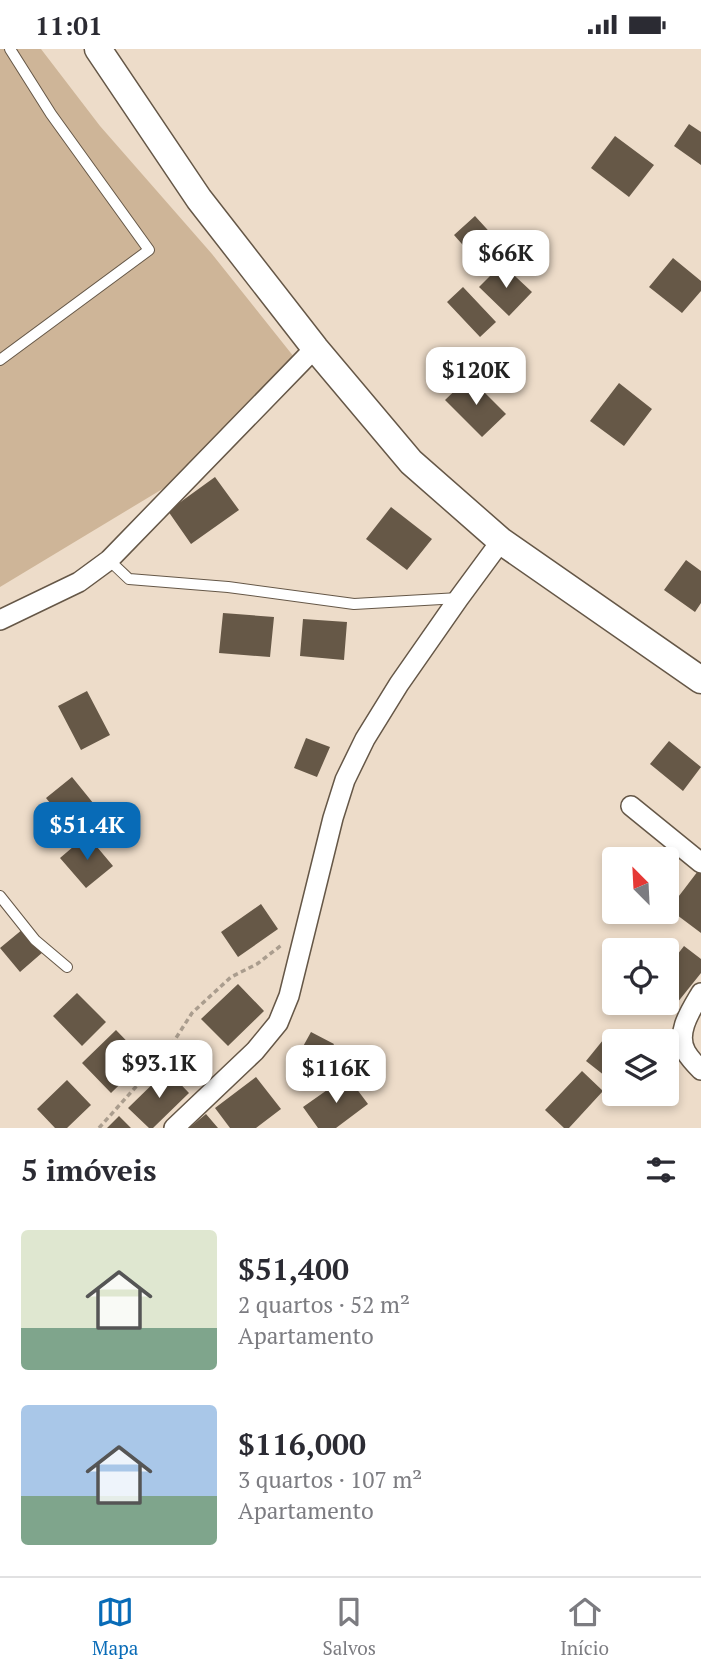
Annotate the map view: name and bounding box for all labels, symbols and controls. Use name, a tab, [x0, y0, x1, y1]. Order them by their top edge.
text: 11:01	[35, 8, 103, 42]
pin: $66K	[465, 231, 547, 290]
text: $66K	[478, 237, 534, 268]
pin: $120K	[427, 347, 525, 407]
text: $120K	[442, 354, 510, 385]
pin: $51.4K	[30, 803, 144, 862]
text: $51.4K	[49, 809, 125, 840]
north arrow	[602, 847, 679, 924]
map controls	[602, 847, 679, 1106]
button: locate	[602, 938, 679, 1015]
button: layers	[602, 1029, 679, 1106]
pin: $93.1K	[102, 1041, 216, 1100]
pin: $116K	[287, 1045, 385, 1105]
text: $93.1K	[121, 1047, 197, 1078]
text: $116K	[302, 1052, 370, 1083]
text: 5 imóveis	[21, 1150, 156, 1190]
icon: filters	[642, 1151, 680, 1189]
text: $51,400	[238, 1249, 349, 1289]
icon: home	[77, 1258, 161, 1342]
text: 2 quartos · 52 m²	[238, 1289, 410, 1320]
text: Apartamento	[238, 1320, 374, 1351]
text: $116,000	[238, 1424, 366, 1464]
icon: home	[77, 1433, 161, 1517]
text: 3 quartos · 107 m²	[238, 1464, 422, 1495]
text: Apartamento	[238, 1495, 374, 1526]
tab: Mapa	[92, 1593, 138, 1660]
tab: Salvos	[323, 1593, 376, 1660]
tab: Início	[560, 1593, 609, 1660]

